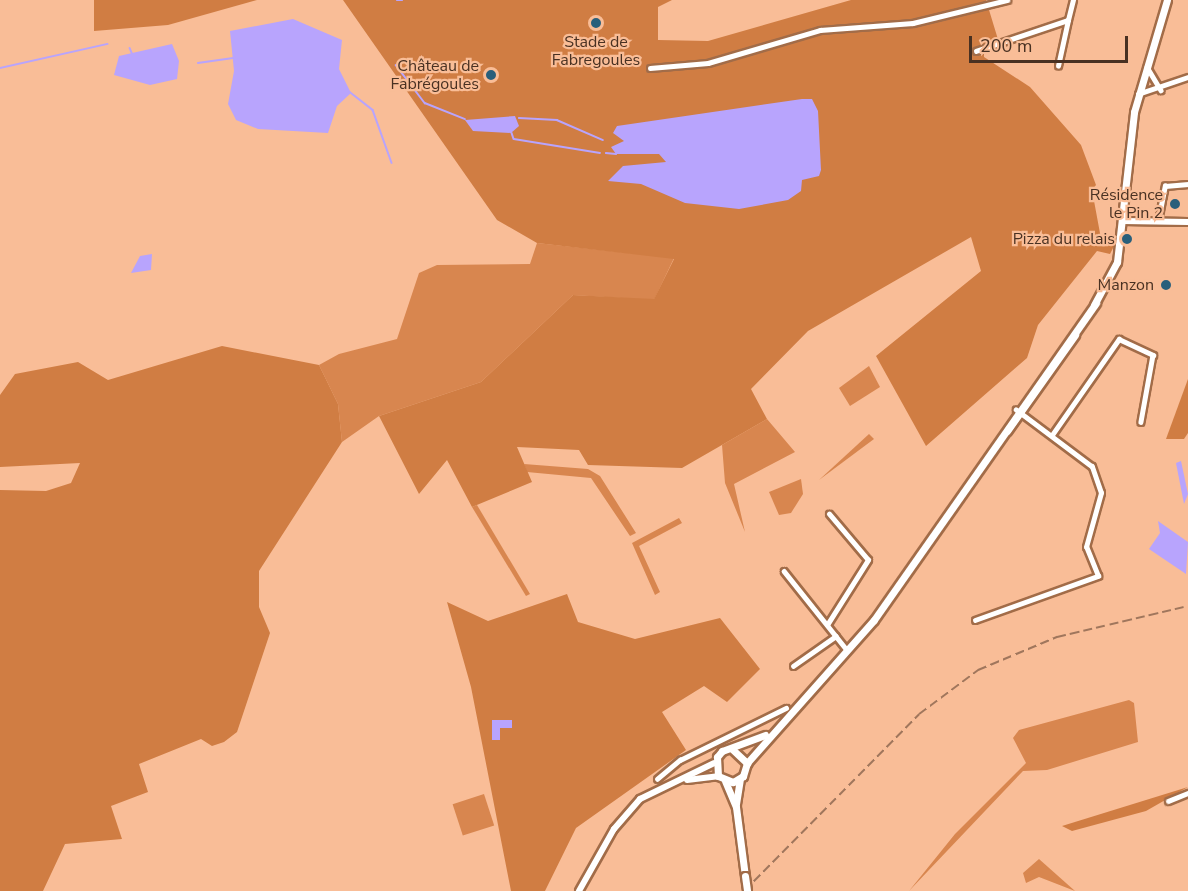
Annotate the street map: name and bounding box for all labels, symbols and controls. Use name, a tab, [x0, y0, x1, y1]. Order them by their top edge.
marker: Stade de Fabregoules	[589, 16, 603, 30]
scale bar	[972, 24, 1131, 62]
place label: Stade de Fabregoules	[552, 32, 640, 70]
text: 200 m	[980, 34, 1032, 58]
place label: Château de Fabrégoules	[390, 56, 479, 94]
marker: Château de Fabrégoules	[484, 68, 498, 82]
place label: Résidence le Pin 2	[1090, 185, 1163, 223]
marker: Résidence le Pin 2	[1168, 197, 1182, 211]
place label: Pizza du relais	[1013, 229, 1115, 249]
marker: Pizza du relais	[1120, 232, 1134, 246]
place label: Manzon	[1098, 275, 1154, 295]
marker: Manzon	[1159, 278, 1173, 292]

